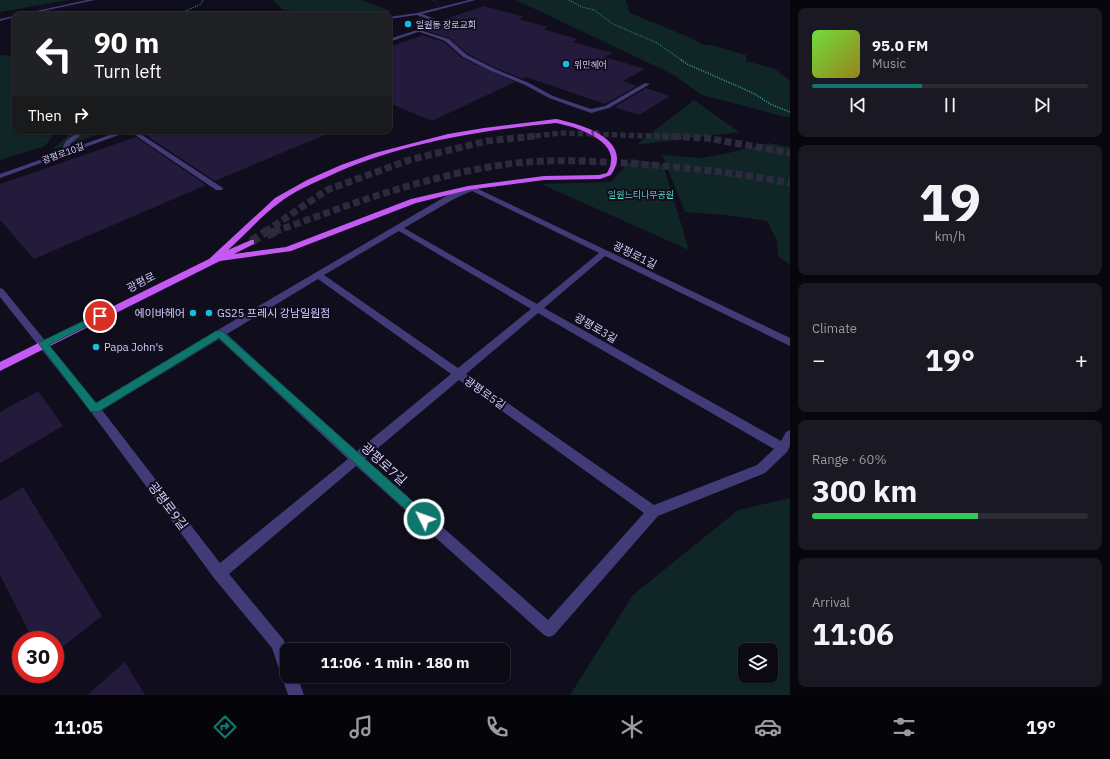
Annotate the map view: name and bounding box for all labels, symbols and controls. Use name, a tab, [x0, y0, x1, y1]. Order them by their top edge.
marker: 일원동 장로교회	[403, 19, 413, 29]
place label: 일원동 장로교회	[416, 19, 476, 30]
text: 90 m	[94, 24, 159, 61]
icon: left	[28, 28, 80, 80]
text: 95.0 FM	[872, 36, 928, 55]
text: Music	[872, 55, 906, 72]
marker: 위민헤어	[561, 59, 571, 69]
place label: 위민헤어	[574, 59, 607, 70]
text: Turn left	[94, 60, 162, 83]
icon: previous	[847, 94, 869, 116]
icon: pause	[939, 94, 961, 116]
icon: next	[1031, 94, 1053, 116]
icon: right	[70, 104, 92, 126]
text: Then	[28, 106, 62, 125]
one-way arrow	[591, 131, 598, 138]
street label: 광평로10길	[40, 140, 86, 166]
text: 19	[919, 168, 981, 235]
park label: 일원느티나무공원	[608, 189, 674, 200]
text: km/h	[935, 228, 965, 245]
street label: 광평로1길	[611, 238, 659, 272]
street label: 광평로	[124, 269, 158, 295]
pin	[83, 299, 117, 333]
icon: arrive	[89, 305, 111, 327]
place label: 에이바헤어	[134, 306, 185, 320]
place label: GS25 프레시 강남일원점	[217, 306, 330, 320]
marker: 에이바헤어	[188, 308, 198, 318]
marker: GS25 프레시 강남일원점	[204, 308, 214, 318]
street label: 광평로3길	[572, 310, 620, 346]
text: Climate	[812, 320, 857, 337]
place label: Papa John's	[104, 340, 163, 354]
text: 19°	[925, 340, 975, 379]
marker: Papa John's	[91, 342, 101, 352]
text: −	[812, 345, 825, 374]
text: +	[1075, 345, 1088, 374]
street label: 광평로5길	[462, 374, 508, 412]
street label: 광평로7길	[358, 439, 410, 489]
text: Range · 60%	[812, 451, 886, 468]
text: 300 km	[812, 471, 917, 510]
street label: 광평로9길	[144, 479, 192, 533]
position arrow	[403, 498, 445, 540]
text: Arrival	[812, 594, 850, 611]
text: 11:06	[812, 614, 894, 653]
speed limit sign: 30	[12, 631, 64, 683]
map controls	[738, 643, 778, 683]
button: layers	[738, 643, 778, 683]
text: 11:06 · 1 min · 180 m	[321, 653, 469, 672]
icon: directions	[211, 713, 239, 741]
icon: music	[347, 713, 375, 741]
icon: phone	[483, 713, 511, 741]
icon: climate	[618, 713, 646, 741]
icon: car	[754, 713, 782, 741]
icon: filters	[890, 713, 918, 741]
text: 11:05	[54, 716, 103, 739]
text: 19°	[1026, 716, 1056, 739]

